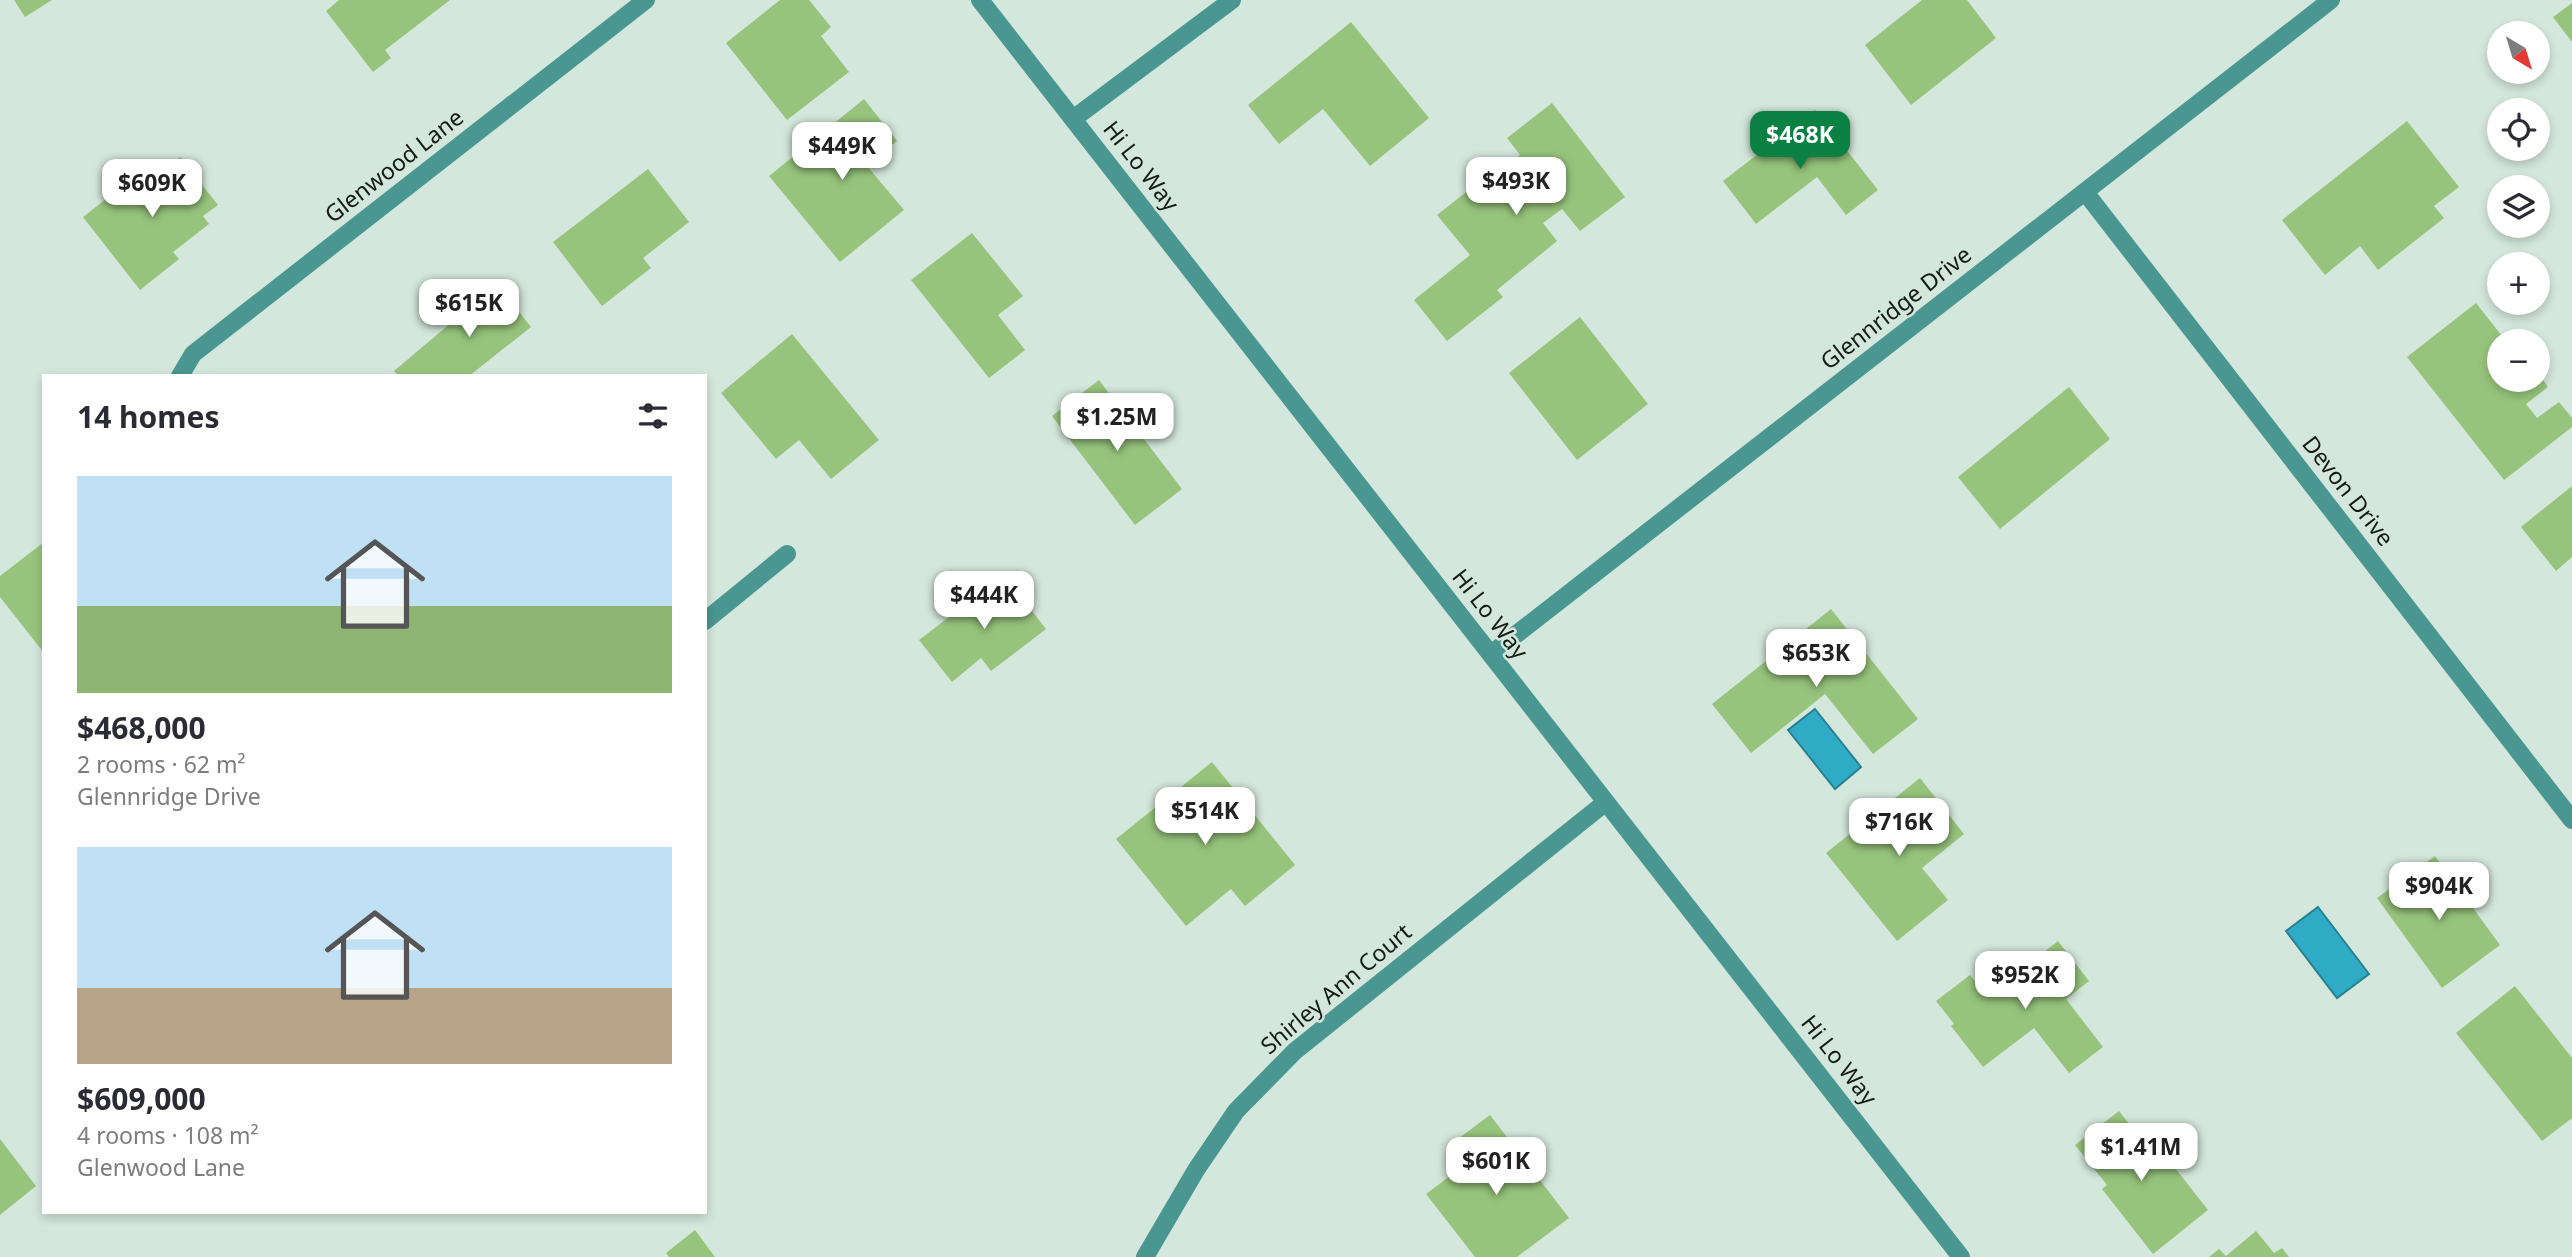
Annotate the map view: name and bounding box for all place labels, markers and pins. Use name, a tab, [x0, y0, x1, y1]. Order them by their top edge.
pin: $468K	[1751, 111, 1849, 171]
pin: $449K	[793, 122, 891, 182]
pin: $493K	[1467, 158, 1565, 217]
pin: $609K	[103, 160, 201, 219]
pin: $615K	[420, 280, 518, 339]
pin: $1.25M	[1060, 393, 1174, 453]
pin: $444K	[935, 572, 1033, 631]
pin: $653K	[1767, 630, 1865, 689]
pin: $514K	[1156, 788, 1254, 847]
pin: $716K	[1850, 798, 1948, 858]
pin: $904K	[2390, 862, 2488, 922]
pin: $952K	[1976, 951, 2074, 1011]
pin: $1.41M	[2084, 1124, 2198, 1183]
pin: $601K	[1447, 1138, 1545, 1197]

